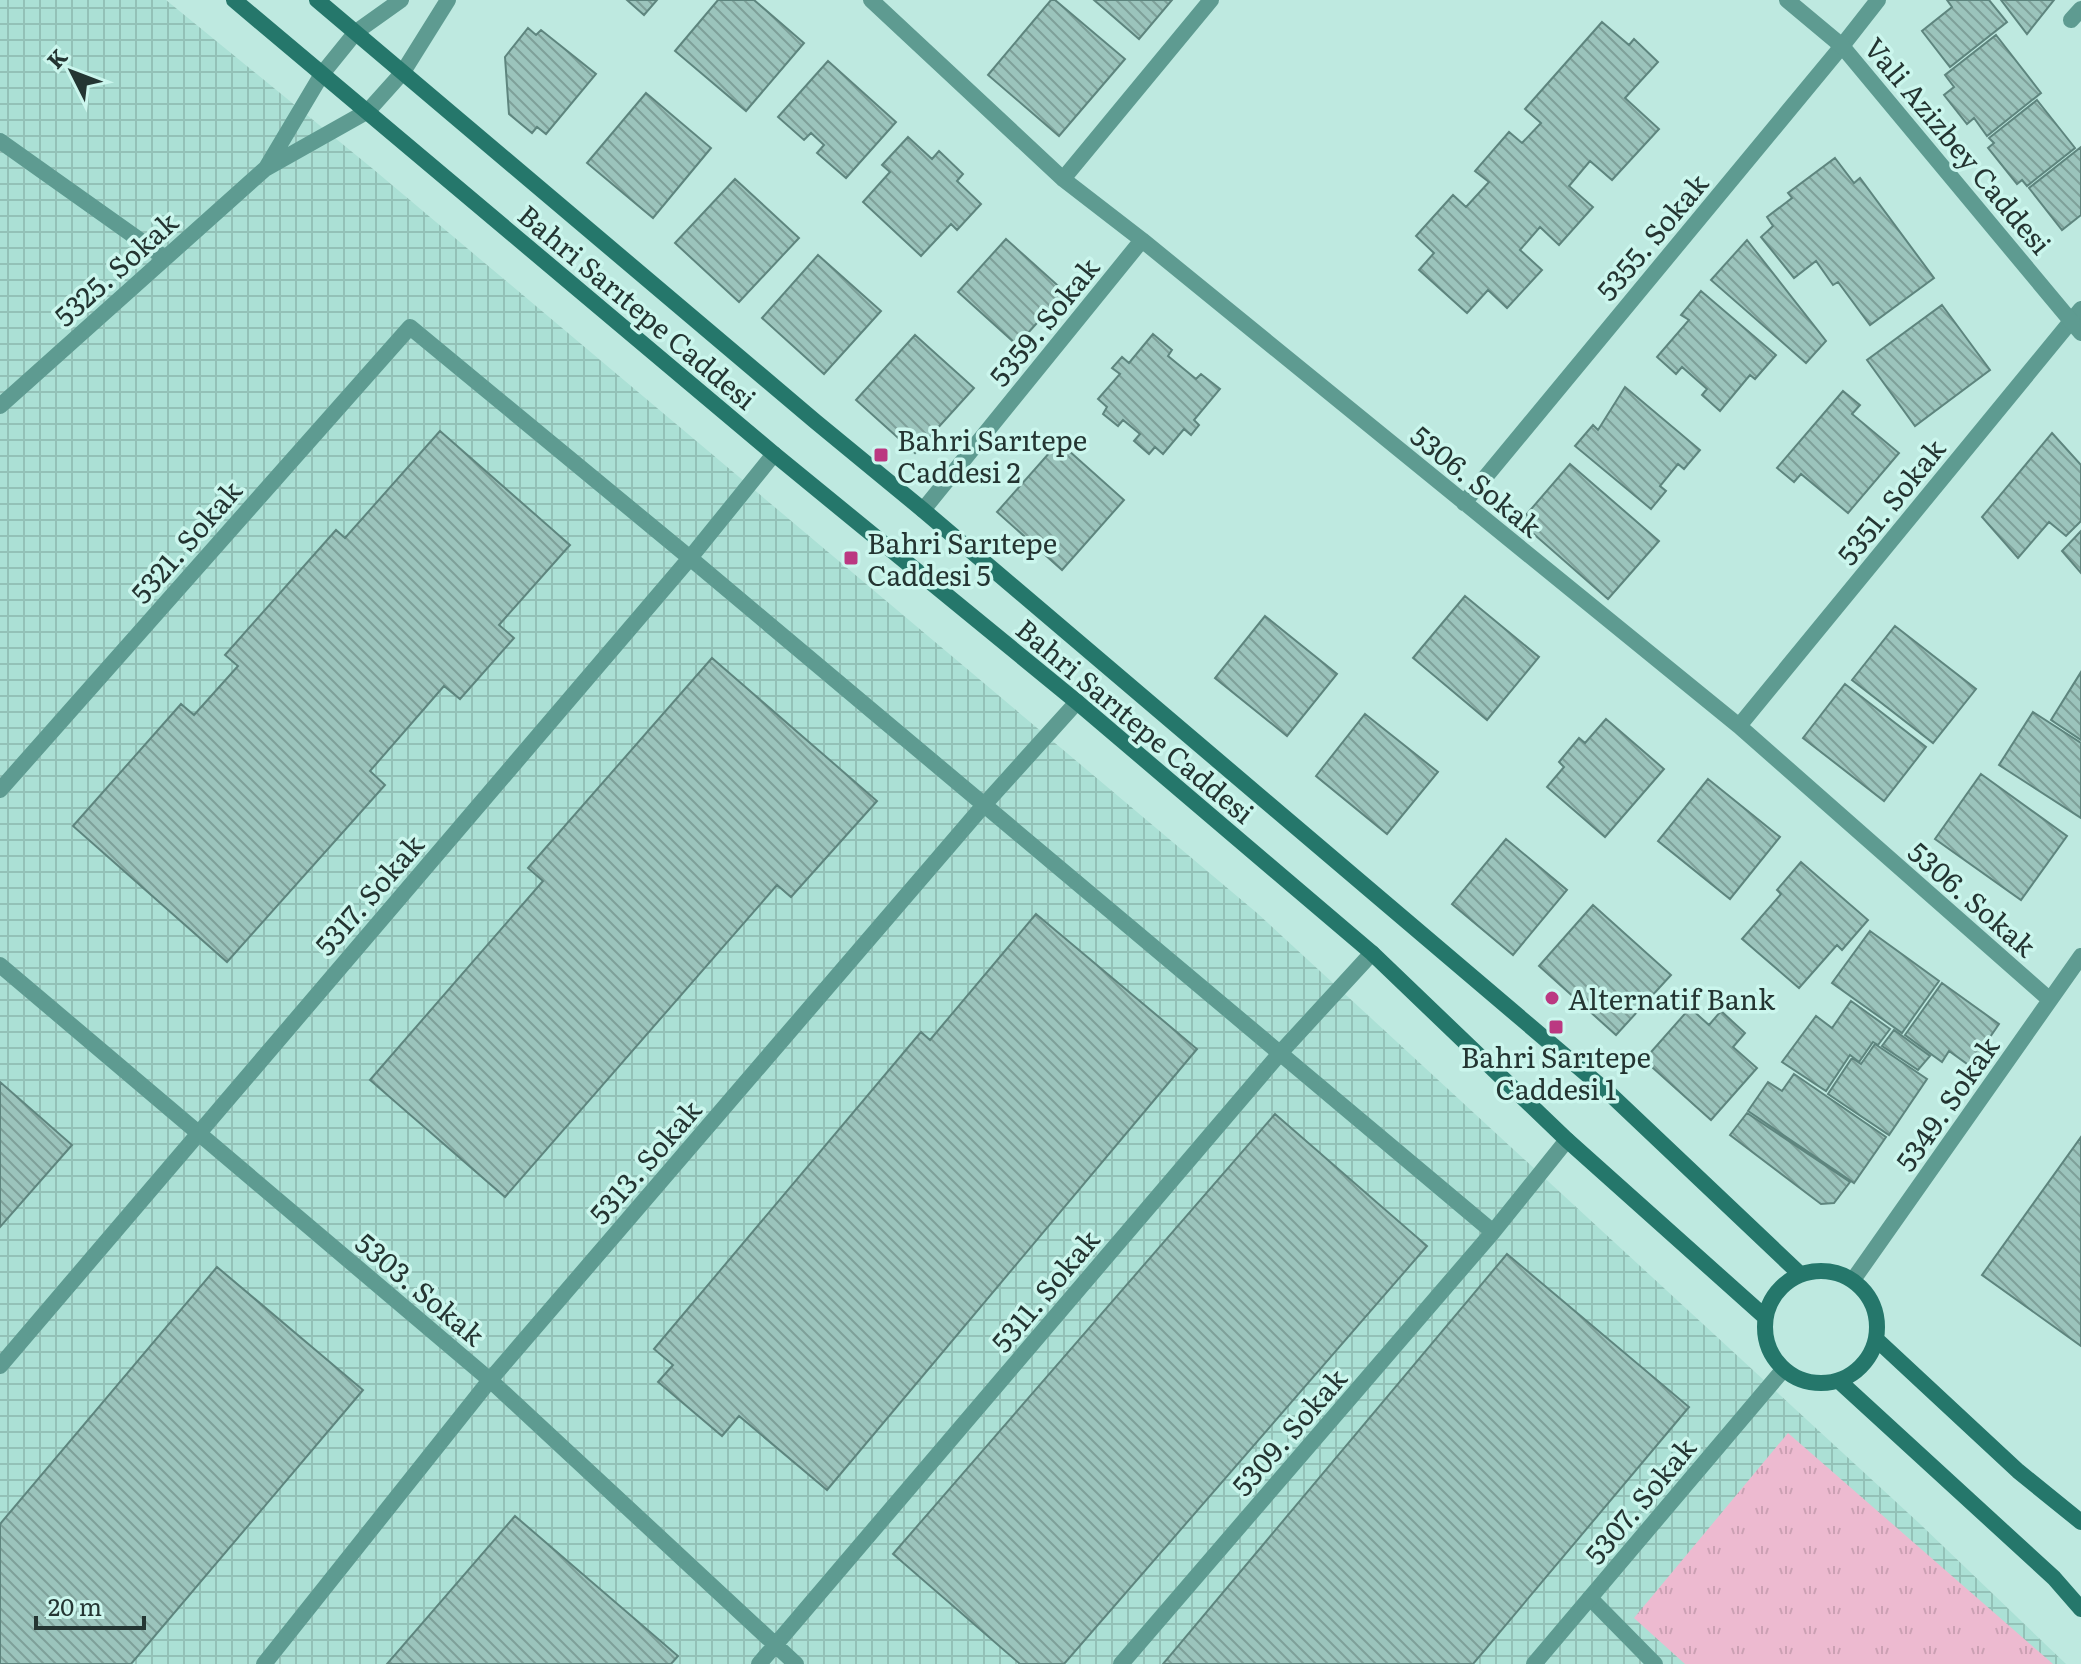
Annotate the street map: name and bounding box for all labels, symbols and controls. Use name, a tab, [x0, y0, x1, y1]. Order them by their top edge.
street label: Vali Azizbey Caddesi	[1855, 27, 2063, 263]
north arrow	[32, 32, 112, 112]
text: K	[38, 40, 75, 75]
street label: 5355. Sokak	[1585, 163, 1717, 309]
street label: Bahri Sarıtepe Caddesi	[510, 194, 766, 418]
street label: 5325. Sokak	[44, 200, 187, 335]
street label: 5359. Sokak	[978, 247, 1109, 394]
street label: 5306. Sokak	[1403, 414, 1552, 546]
place label: Bahri Sarıtepe Caddesi 2	[897, 418, 1087, 492]
street label: 5351. Sokak	[1826, 428, 1955, 573]
marker: Bahri Sarıtepe Caddesi 2	[872, 446, 890, 464]
street label: 5321. Sokak	[120, 470, 251, 612]
place label: Bahri Sarıtepe Caddesi 5	[867, 521, 1057, 595]
marker: Bahri Sarıtepe Caddesi 5	[842, 549, 860, 567]
street label: Bahri Sarıtepe Caddesi	[1008, 608, 1264, 832]
street label: 5317. Sokak	[304, 824, 433, 964]
street label: 5306. Sokak	[1900, 830, 2047, 966]
place label: Alternatif Bank	[1568, 977, 1776, 1019]
marker: Alternatif Bank	[1543, 989, 1561, 1007]
marker: Bahri Sarıtepe Caddesi 1	[1547, 1018, 1565, 1036]
street label: 5349. Sokak	[1884, 1026, 2009, 1179]
place label: Bahri Sarıtepe Caddesi 1	[1461, 1035, 1651, 1109]
street label: 5313. Sokak	[578, 1089, 711, 1232]
street label: 5311. Sokak	[980, 1219, 1109, 1361]
street label: 5303. Sokak	[347, 1221, 495, 1355]
street label: 5309. Sokak	[1221, 1357, 1356, 1504]
street label: 5307. Sokak	[1573, 1427, 1705, 1572]
scale bar	[36, 1580, 144, 1630]
text: 20 m	[48, 1588, 102, 1623]

